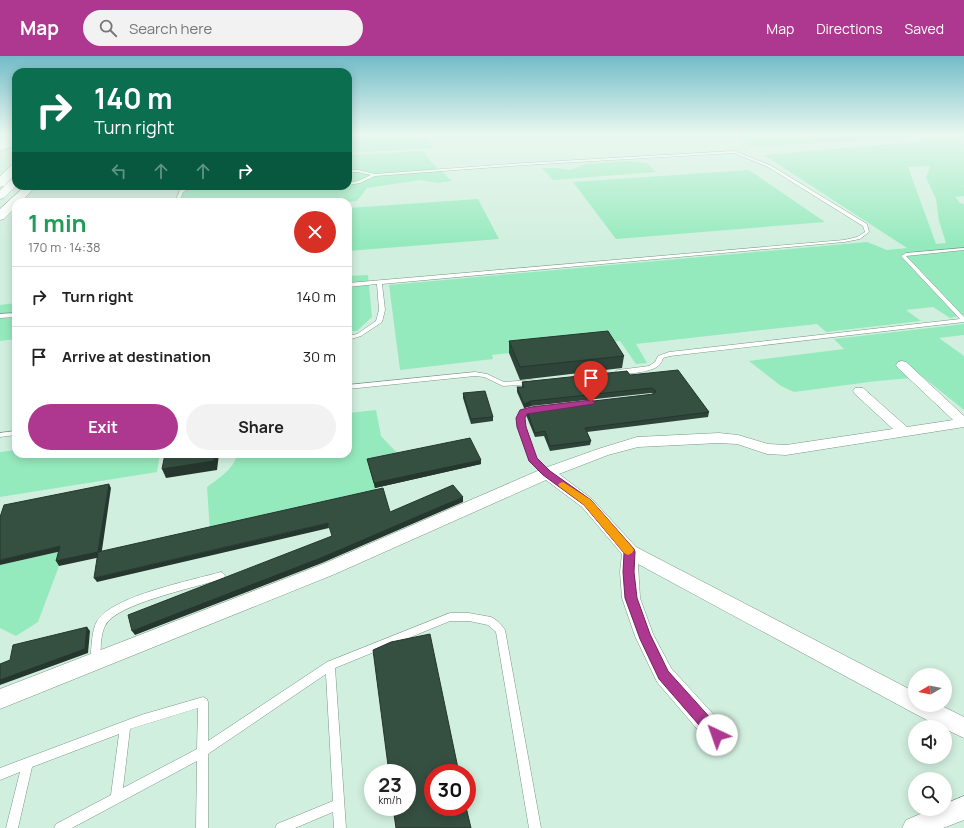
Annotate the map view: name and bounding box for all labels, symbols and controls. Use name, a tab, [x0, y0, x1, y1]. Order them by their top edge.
search box	[83, 10, 363, 46]
text: Map	[20, 15, 59, 41]
icon: search	[97, 17, 119, 39]
text: Search here	[129, 18, 212, 39]
text: Map	[766, 19, 794, 38]
text: Directions	[816, 19, 883, 38]
text: Saved	[905, 19, 944, 38]
text: 140 m	[94, 79, 173, 117]
icon: right	[28, 84, 80, 136]
text: Turn right	[94, 115, 175, 139]
icon: left	[108, 160, 130, 182]
icon: ahead	[150, 160, 172, 182]
icon: ahead	[192, 160, 214, 182]
icon: right	[234, 160, 256, 182]
text: 1 min	[28, 206, 87, 239]
button: close	[294, 211, 336, 253]
text: 170 m · 14:38	[28, 238, 101, 256]
icon: right	[28, 286, 50, 308]
text: Turn right	[62, 286, 133, 307]
text: 140 m	[296, 286, 336, 307]
icon: arrive	[28, 346, 50, 368]
text: Arrive at destination	[62, 346, 211, 367]
text: 30 m	[303, 346, 336, 367]
pin	[574, 361, 608, 402]
icon: arrive	[580, 367, 602, 389]
button: Exit	[28, 404, 178, 450]
button: Share	[186, 404, 336, 450]
north arrow	[908, 668, 952, 712]
map controls	[908, 668, 952, 816]
position arrow	[696, 714, 738, 756]
button: sound	[908, 720, 952, 764]
speed limit sign: 30	[424, 764, 476, 816]
text: 23	[378, 771, 402, 798]
button: search	[908, 772, 952, 816]
text: km/h	[378, 793, 402, 807]

